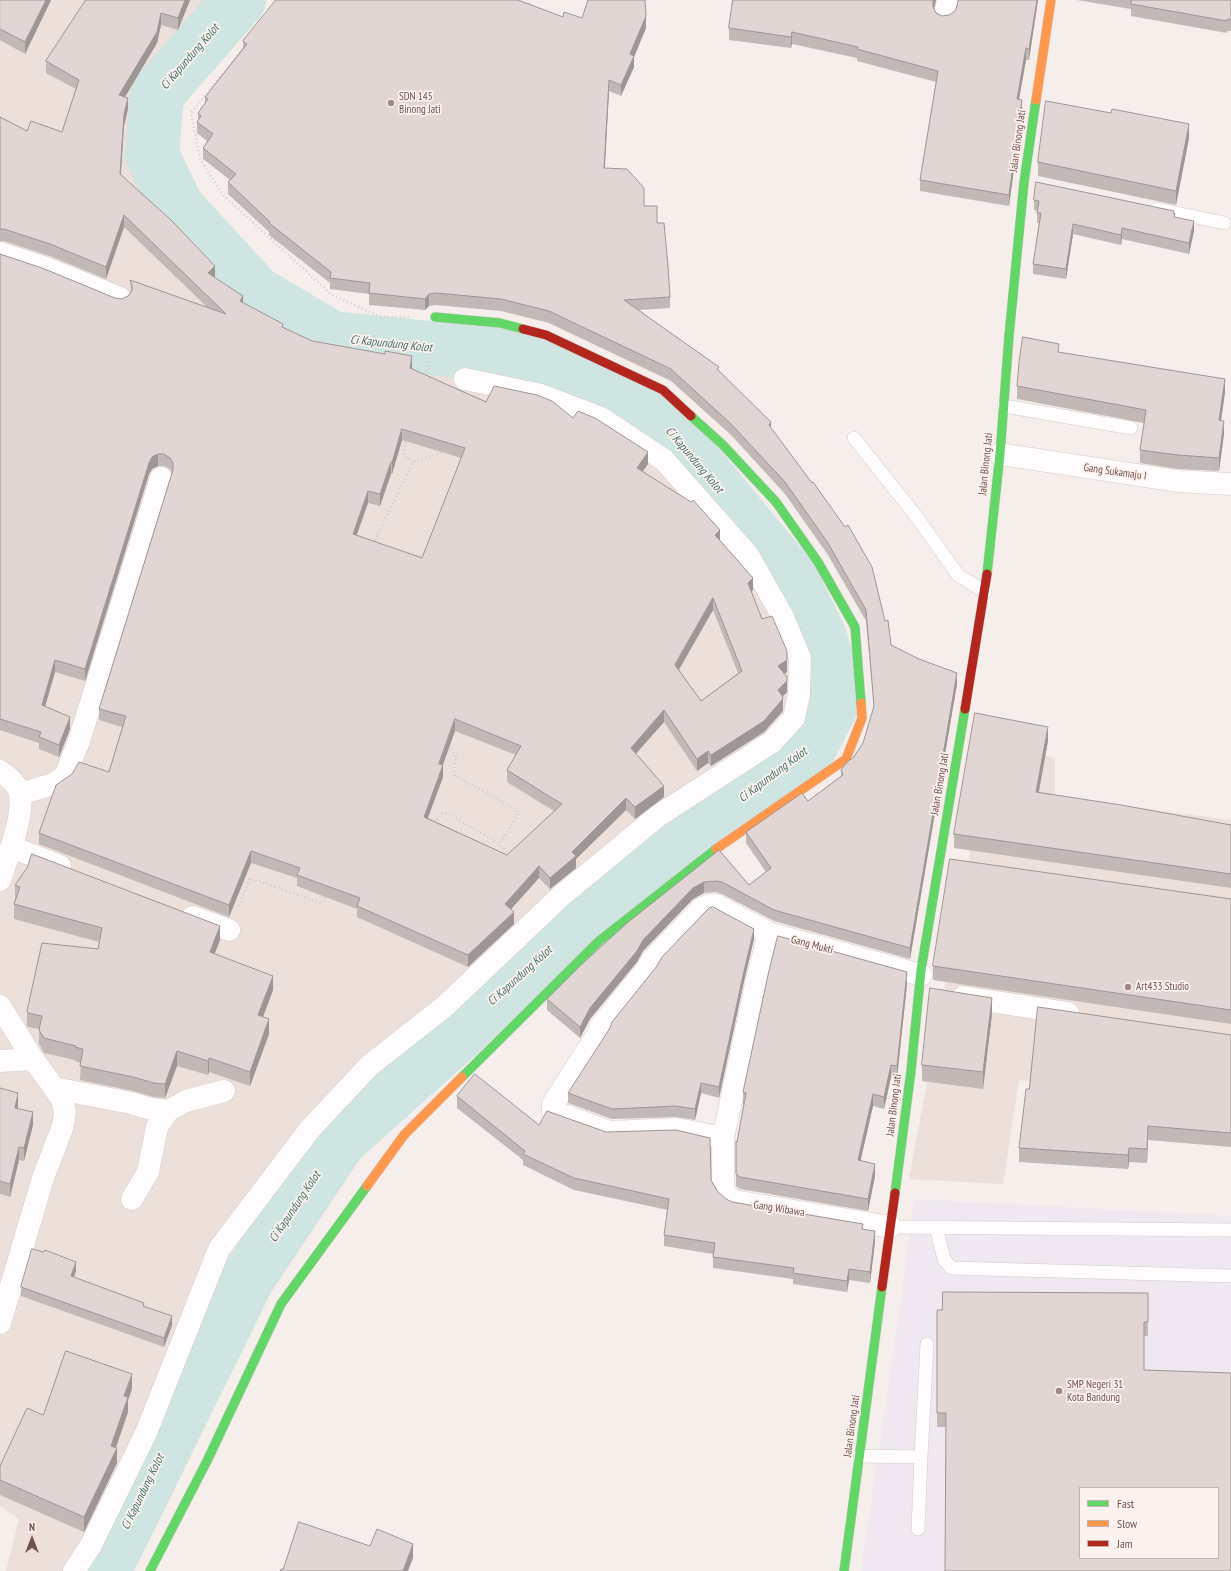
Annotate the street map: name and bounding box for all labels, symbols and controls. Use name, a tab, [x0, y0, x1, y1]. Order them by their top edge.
water label: Ci Kapundung Kolot	[158, 21, 222, 93]
place label: SDN 145 Binong Jati	[399, 90, 441, 116]
marker: SDN 145 Binong Jati	[386, 98, 396, 108]
street label: Jalan Binong Jati	[1007, 109, 1029, 173]
water label: Ci Kapundung Kolot	[349, 333, 433, 355]
water label: Ci Kapundung Kolot	[662, 424, 726, 496]
street label: Jalan Binong Jati	[976, 432, 996, 496]
street label: Gang Sukamaju I	[1083, 461, 1147, 483]
water label: Ci Kapundung Kolot	[736, 745, 810, 805]
street label: Jalan Binong Jati	[928, 752, 952, 816]
street label: Gang Mukti	[789, 933, 835, 957]
water label: Ci Kapundung Kolot	[485, 943, 555, 1009]
place label: Art433 Studio	[1136, 980, 1189, 994]
marker: Art433 Studio	[1123, 982, 1133, 992]
street label: Jalan Binong Jati	[884, 1073, 904, 1137]
water label: Ci Kapundung Kolot	[266, 1169, 324, 1245]
street label: Gang Wibawa	[753, 1198, 805, 1220]
place label: SMP Negeri 31 Kota Bandung	[1067, 1378, 1123, 1404]
marker: SMP Negeri 31 Kota Bandung	[1054, 1386, 1064, 1396]
street label: Jalan Binong Jati	[841, 1394, 863, 1458]
water label: Ci Kapundung Kolot	[119, 1452, 167, 1532]
legend	[1079, 1487, 1219, 1559]
text: Fast	[1117, 1496, 1134, 1511]
text: Slow	[1117, 1516, 1137, 1531]
north arrow	[12, 1519, 52, 1559]
text: N	[29, 1520, 35, 1534]
text: Jam	[1117, 1536, 1133, 1551]

